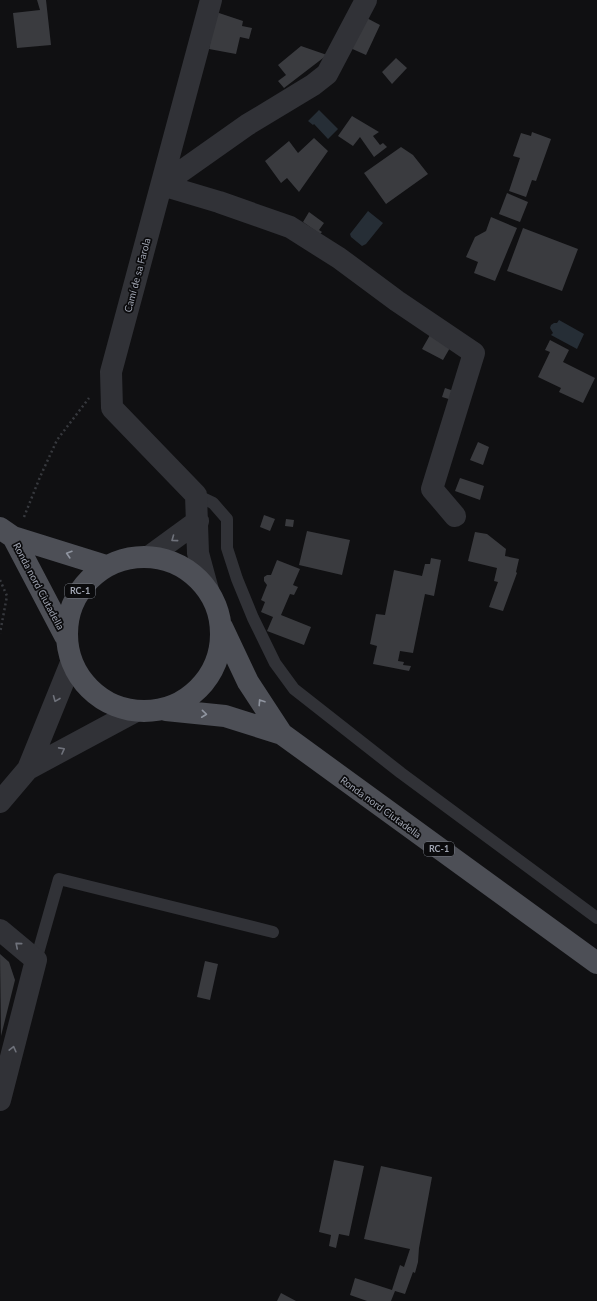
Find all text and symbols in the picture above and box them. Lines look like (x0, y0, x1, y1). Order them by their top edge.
street label: Camí de sa Farola (121, 236, 153, 313)
one-way arrow (171, 534, 178, 541)
street label: Ronda nord Ciutadella (11, 540, 67, 632)
one-way arrow (66, 550, 73, 559)
road number: RC-1 (65, 584, 95, 598)
one-way arrow (53, 695, 61, 703)
one-way arrow (259, 699, 266, 706)
one-way arrow (201, 709, 207, 718)
one-way arrow (58, 748, 65, 755)
street label: Ronda nord Ciutadella (338, 774, 424, 840)
road number: RC-1 (424, 842, 454, 856)
one-way arrow (15, 942, 22, 949)
one-way arrow (8, 1046, 17, 1053)

